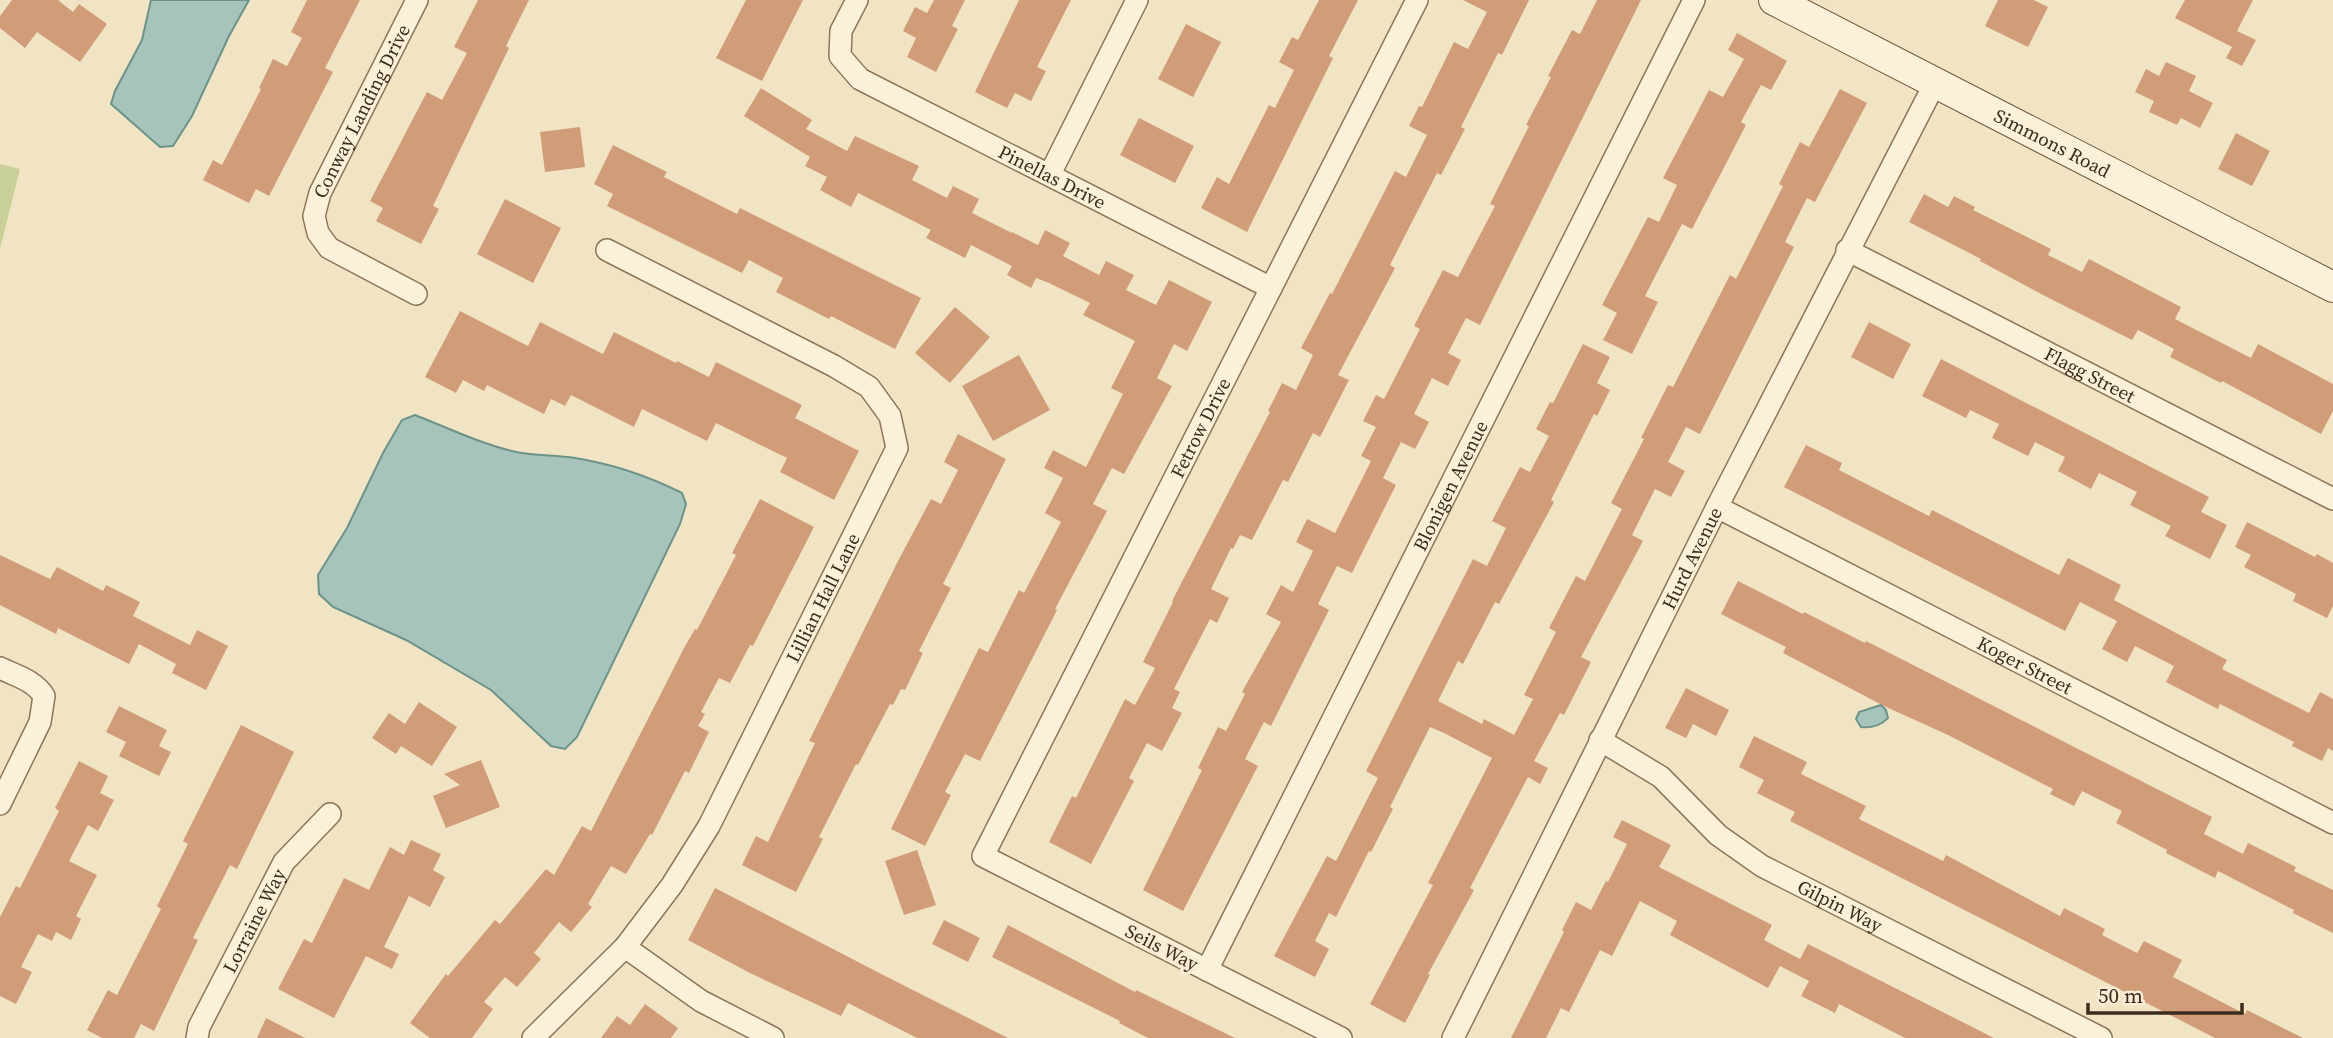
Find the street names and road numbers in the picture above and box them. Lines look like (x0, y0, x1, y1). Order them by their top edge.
street label: Conway Landing Drive (307, 19, 416, 203)
street label: Simmons Road (1990, 102, 2115, 184)
street label: Pinellas Drive (994, 139, 1110, 215)
street label: Flagg Street (2040, 340, 2141, 409)
street label: Fetrow Drive (1164, 373, 1237, 482)
street label: Blonigen Avenue (1407, 416, 1494, 555)
street label: Hurd Avenue (1655, 502, 1728, 614)
street label: Lillian Hall Lane (779, 528, 866, 667)
street label: Koger Street (1973, 630, 2078, 701)
street label: Lorraine Way (216, 864, 292, 977)
street label: Gilpin Way (1793, 873, 1887, 938)
street label: Seils Way (1121, 917, 1203, 977)

